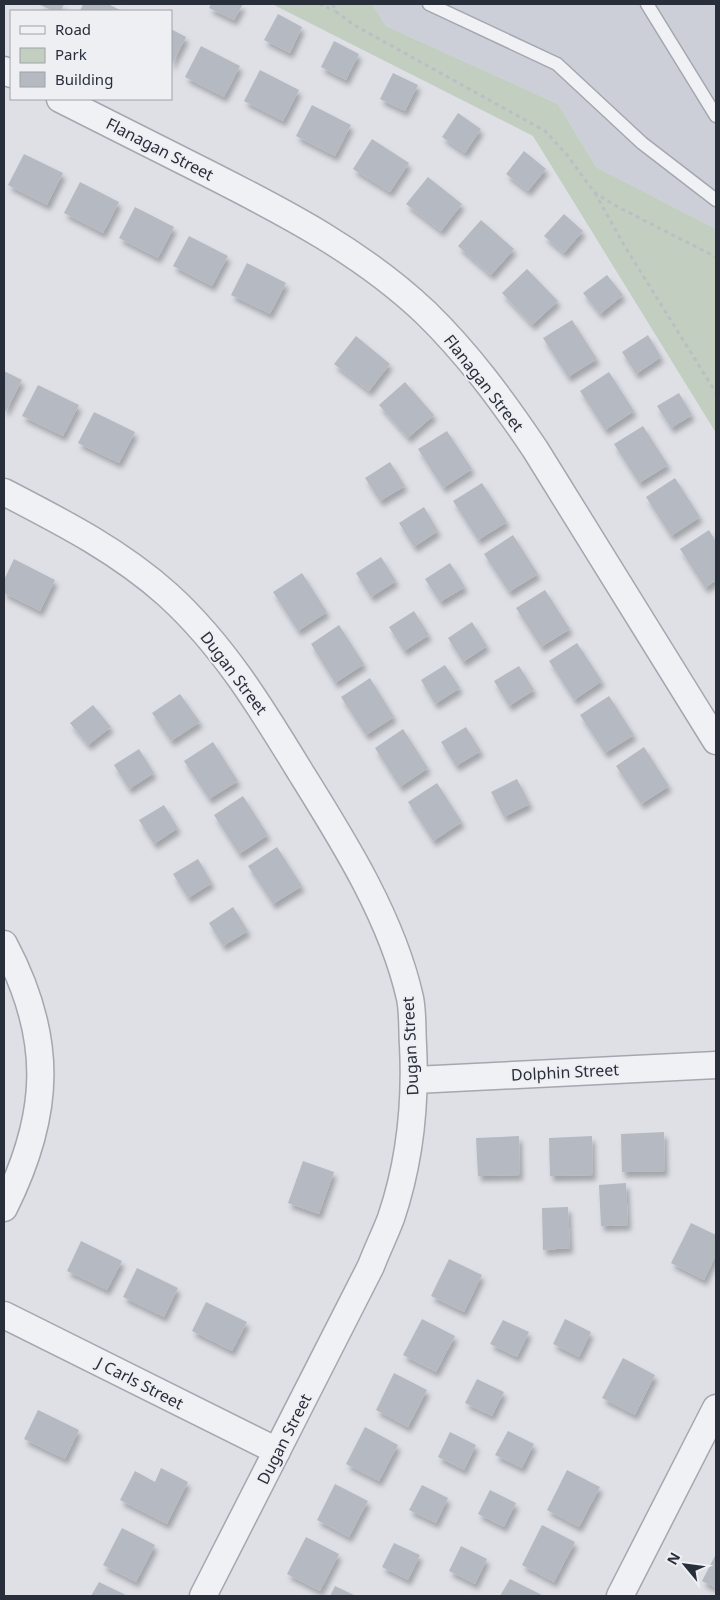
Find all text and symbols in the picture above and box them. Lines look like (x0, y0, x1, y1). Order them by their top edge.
legend (10, 10, 172, 100)
text: Road (55, 19, 91, 39)
text: Park (55, 44, 87, 64)
text: Building (55, 69, 113, 89)
street label: Flanagan Street (103, 112, 218, 186)
street label: Flanagan Street (439, 330, 529, 436)
street label: Dugan Street (195, 627, 273, 719)
street label: Dugan Street (396, 996, 424, 1096)
street label: Dolphin Street (510, 1058, 620, 1086)
street label: J Carls Street (91, 1351, 187, 1414)
street label: Dugan Street (252, 1390, 316, 1488)
north arrow (660, 1540, 710, 1590)
text: N (662, 1549, 684, 1568)

